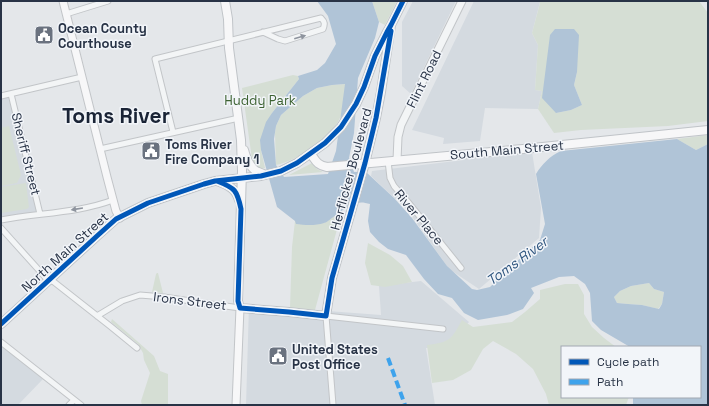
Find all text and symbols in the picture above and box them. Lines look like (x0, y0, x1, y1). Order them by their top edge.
place label: Ocean County Courthouse (58, 20, 147, 52)
public building icon: Ocean County Courthouse (33, 24, 55, 46)
one-way arrow (294, 33, 306, 39)
street label: Flint Road (403, 47, 445, 111)
park label: Huddy Park (224, 92, 296, 109)
district label: Toms River (62, 102, 170, 129)
street label: Herflicker Boulevard (327, 106, 375, 232)
street label: Sheriff Street (8, 111, 44, 197)
place label: Toms River Fire Company 1 (165, 136, 260, 168)
street label: South Main Street (449, 137, 565, 163)
public building icon: Toms River Fire Company 1 (140, 140, 162, 162)
street label: River Place (391, 186, 447, 248)
one-way arrow (71, 206, 83, 212)
street label: North Main Street (18, 208, 112, 296)
water label: Toms River (483, 232, 553, 289)
street label: Irons Street (152, 288, 228, 314)
place label: United States Post Office (292, 341, 378, 373)
public building icon: United States Post Office (267, 345, 289, 367)
legend (561, 346, 701, 398)
text: Cycle path (597, 354, 659, 370)
text: Path (597, 374, 623, 390)

